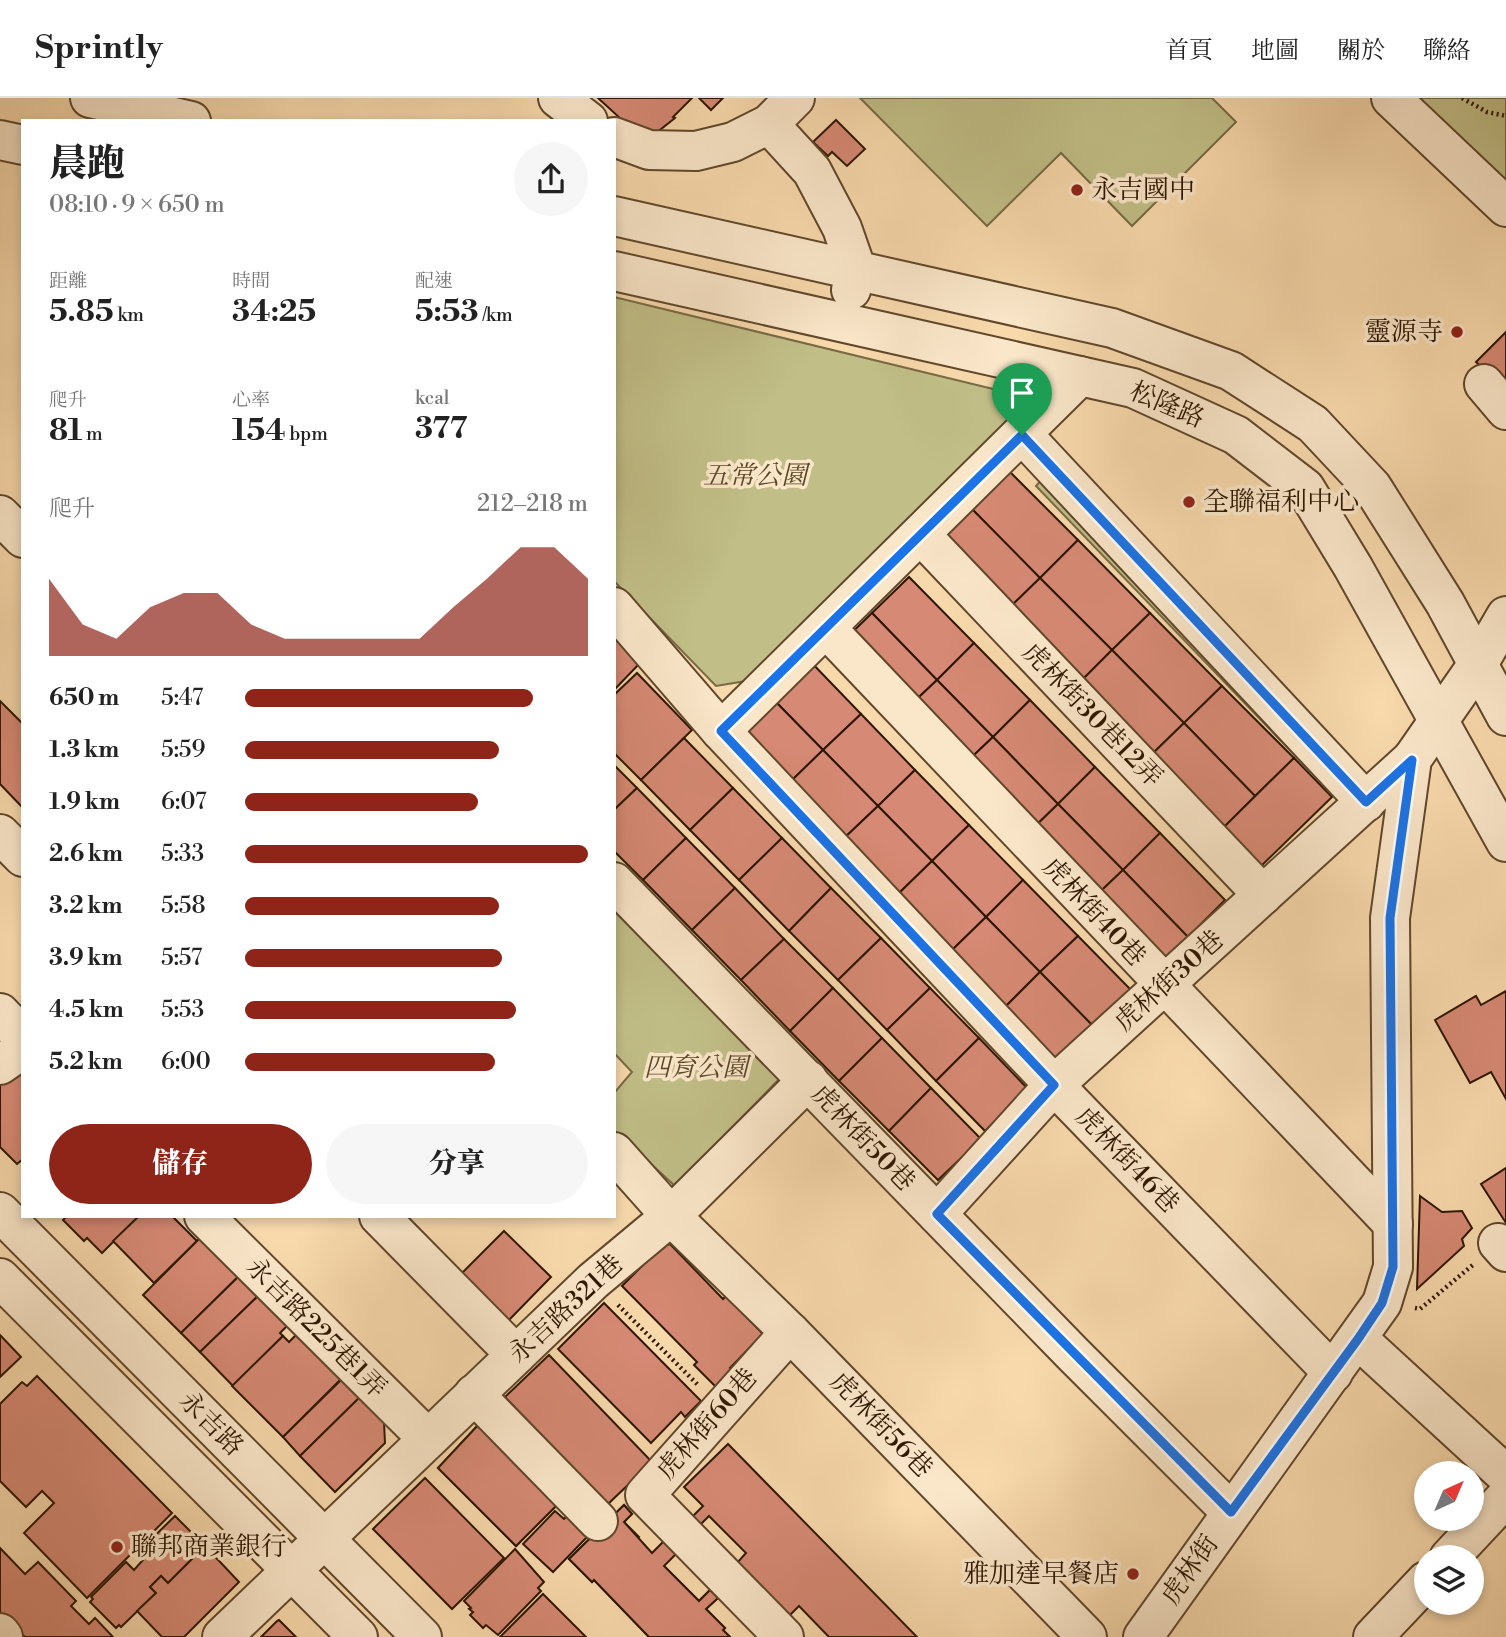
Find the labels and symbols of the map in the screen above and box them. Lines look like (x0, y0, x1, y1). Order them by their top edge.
place label: 永吉國中 (1091, 174, 1195, 206)
marker: 永吉國中 (1069, 182, 1085, 198)
place label: 靈源寺 (1365, 316, 1443, 348)
marker: 靈源寺 (1449, 324, 1465, 340)
pin (992, 363, 1052, 435)
street label: 松隆路 (1125, 375, 1209, 435)
park label: 五常公園 (703, 460, 811, 492)
place label: 全聯福利中心 (1203, 486, 1359, 518)
marker: 全聯福利中心 (1181, 494, 1197, 510)
street label: 虎林街30巷12弄 (1015, 636, 1169, 794)
street label: 虎林街40巷 (1036, 851, 1152, 973)
street label: 虎林街30巷 (1108, 924, 1230, 1038)
park label: 四育公園 (644, 1052, 752, 1084)
street label: 虎林街50巷 (804, 1078, 922, 1198)
street label: 虎林街46巷 (1069, 1100, 1185, 1220)
street label: 永吉路321巷 (502, 1248, 630, 1370)
street label: 永吉路225巷1弄 (239, 1251, 393, 1405)
street label: 虎林街60巷 (650, 1362, 764, 1486)
street label: 虎林街56巷 (823, 1366, 939, 1484)
street label: 永吉路 (172, 1385, 250, 1463)
north arrow (1414, 1461, 1484, 1531)
street label: 虎林街 (1155, 1529, 1225, 1611)
place label: 聯邦商業銀行 (131, 1531, 287, 1563)
marker: 聯邦商業銀行 (109, 1539, 125, 1555)
place label: 雅加達早餐店 (963, 1558, 1119, 1590)
marker: 雅加達早餐店 (1125, 1566, 1141, 1582)

